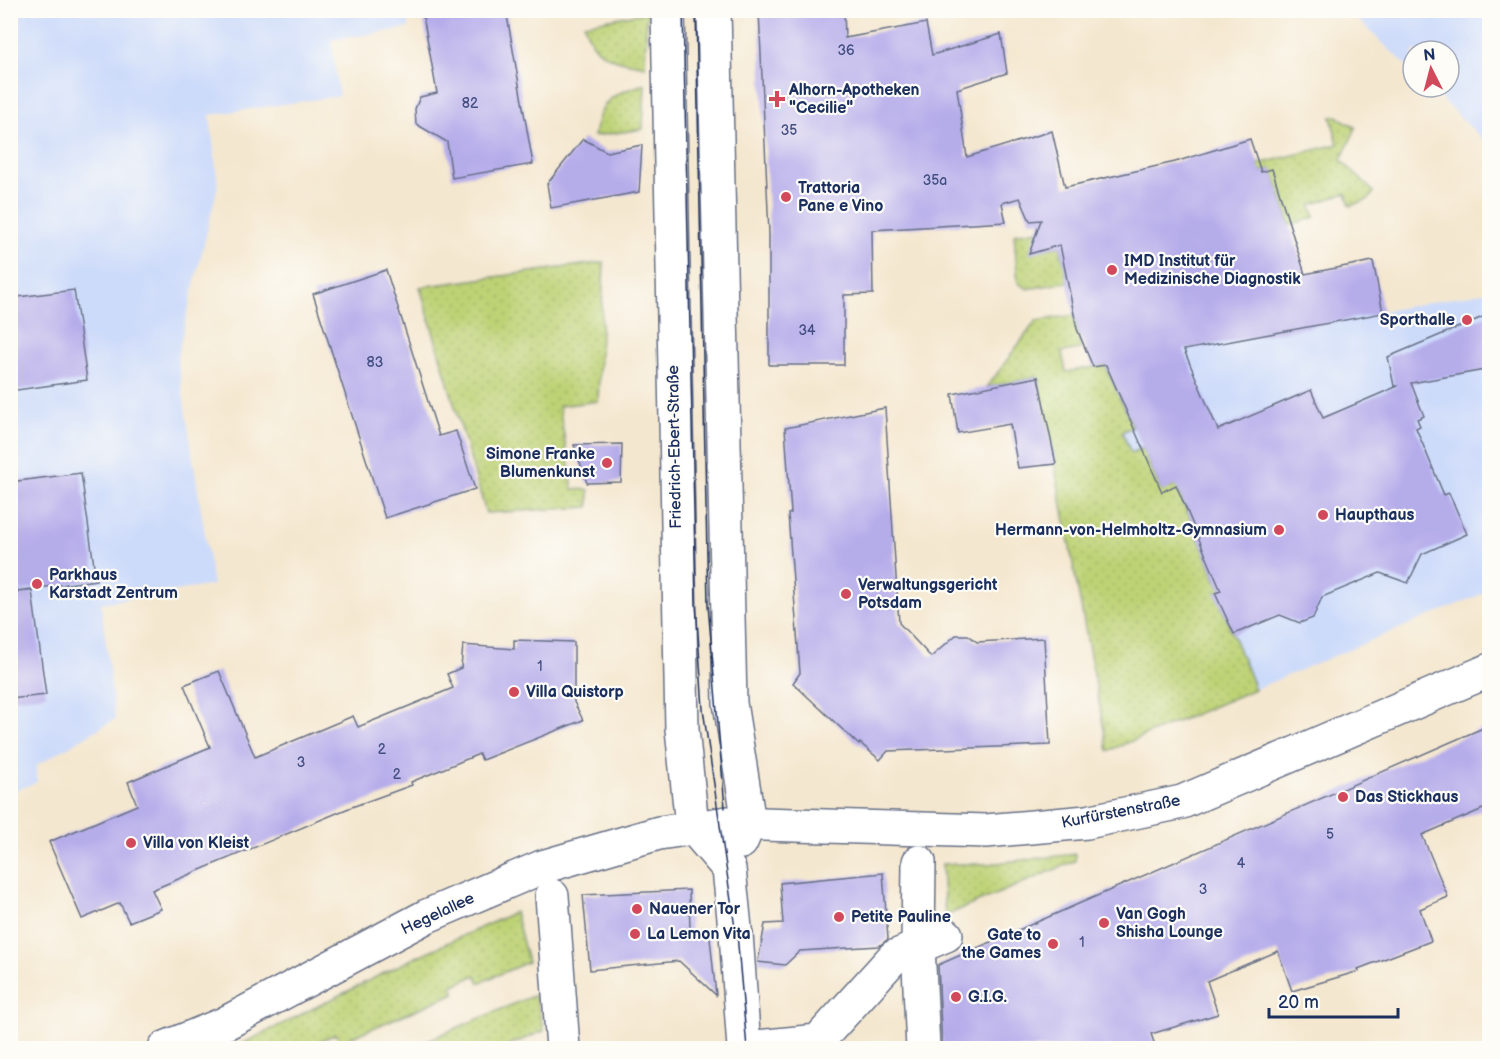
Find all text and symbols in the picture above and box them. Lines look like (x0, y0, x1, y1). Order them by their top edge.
north arrow (1401, 39, 1461, 99)
house number: 36 (837, 42, 855, 59)
text: N (1423, 45, 1437, 66)
place label: Alhorn-Apotheken "Cecilie" (788, 81, 920, 118)
marker: Alhorn-Apotheken "Cecilie" (770, 92, 784, 106)
house number: 82 (462, 95, 479, 112)
house number: 35 (781, 122, 797, 139)
house number: 35a (923, 172, 947, 189)
place label: Trattoria Pane e Vino (798, 179, 883, 216)
marker: Trattoria Pane e Vino (779, 190, 793, 204)
place label: IMD Institut für Medizinische Diagnostik (1124, 252, 1301, 289)
marker: IMD Institut für Medizinische Diagnostik (1105, 263, 1119, 277)
place label: Sporthalle (1380, 311, 1455, 330)
marker: Sporthalle (1460, 313, 1474, 327)
house number: 34 (798, 322, 816, 339)
house number: 83 (367, 354, 383, 371)
street label: Friedrich-Ebert-Straße (664, 364, 686, 529)
place label: Simone Franke Blumenkunst (486, 445, 596, 482)
marker: Simone Franke Blumenkunst (600, 456, 614, 470)
place label: Haupthaus (1335, 506, 1414, 525)
marker: Haupthaus (1316, 508, 1330, 522)
place label: Hermann-von-Helmholtz-Gymnasium (995, 521, 1267, 540)
marker: Hermann-von-Helmholtz-Gymnasium (1272, 523, 1286, 537)
place label: Parkhaus Karstadt Zentrum (49, 566, 178, 603)
place label: Verwaltungsgericht Potsdam (858, 576, 998, 613)
marker: Parkhaus Karstadt Zentrum (30, 577, 44, 591)
marker: Verwaltungsgericht Potsdam (839, 587, 853, 601)
house number: 1 (537, 658, 543, 675)
place label: Villa Quistorp (526, 683, 624, 702)
marker: Villa Quistorp (507, 685, 521, 699)
house number: 2 (378, 741, 387, 758)
house number: 3 (297, 754, 305, 771)
house number: 2 (393, 766, 402, 783)
place label: Das Stickhaus (1355, 788, 1459, 807)
marker: Das Stickhaus (1336, 790, 1350, 804)
street label: Kurfürstenstraße (1060, 791, 1183, 833)
house number: 5 (1326, 826, 1334, 843)
place label: Villa von Kleist (143, 834, 250, 853)
marker: Villa von Kleist (124, 836, 138, 850)
house number: 4 (1237, 855, 1246, 872)
house number: 3 (1199, 881, 1207, 898)
street label: Hegelallee (398, 889, 478, 939)
place label: Nauener Tor (649, 900, 741, 919)
marker: Nauener Tor (630, 902, 644, 916)
place label: Van Gogh Shisha Lounge (1116, 905, 1223, 942)
place label: Petite Pauline (851, 908, 951, 927)
marker: Petite Pauline (832, 910, 846, 924)
marker: Van Gogh Shisha Lounge (1097, 916, 1111, 930)
place label: La Lemon Vita (647, 925, 751, 944)
place label: Gate to the Games (961, 926, 1041, 963)
marker: La Lemon Vita (628, 927, 642, 941)
house number: 1 (1079, 934, 1085, 951)
marker: Gate to the Games (1046, 937, 1060, 951)
scale bar (1269, 981, 1398, 1019)
place label: G.I.G. (968, 988, 1007, 1007)
marker: G.I.G. (949, 990, 963, 1004)
text: 20 m (1278, 992, 1319, 1013)

